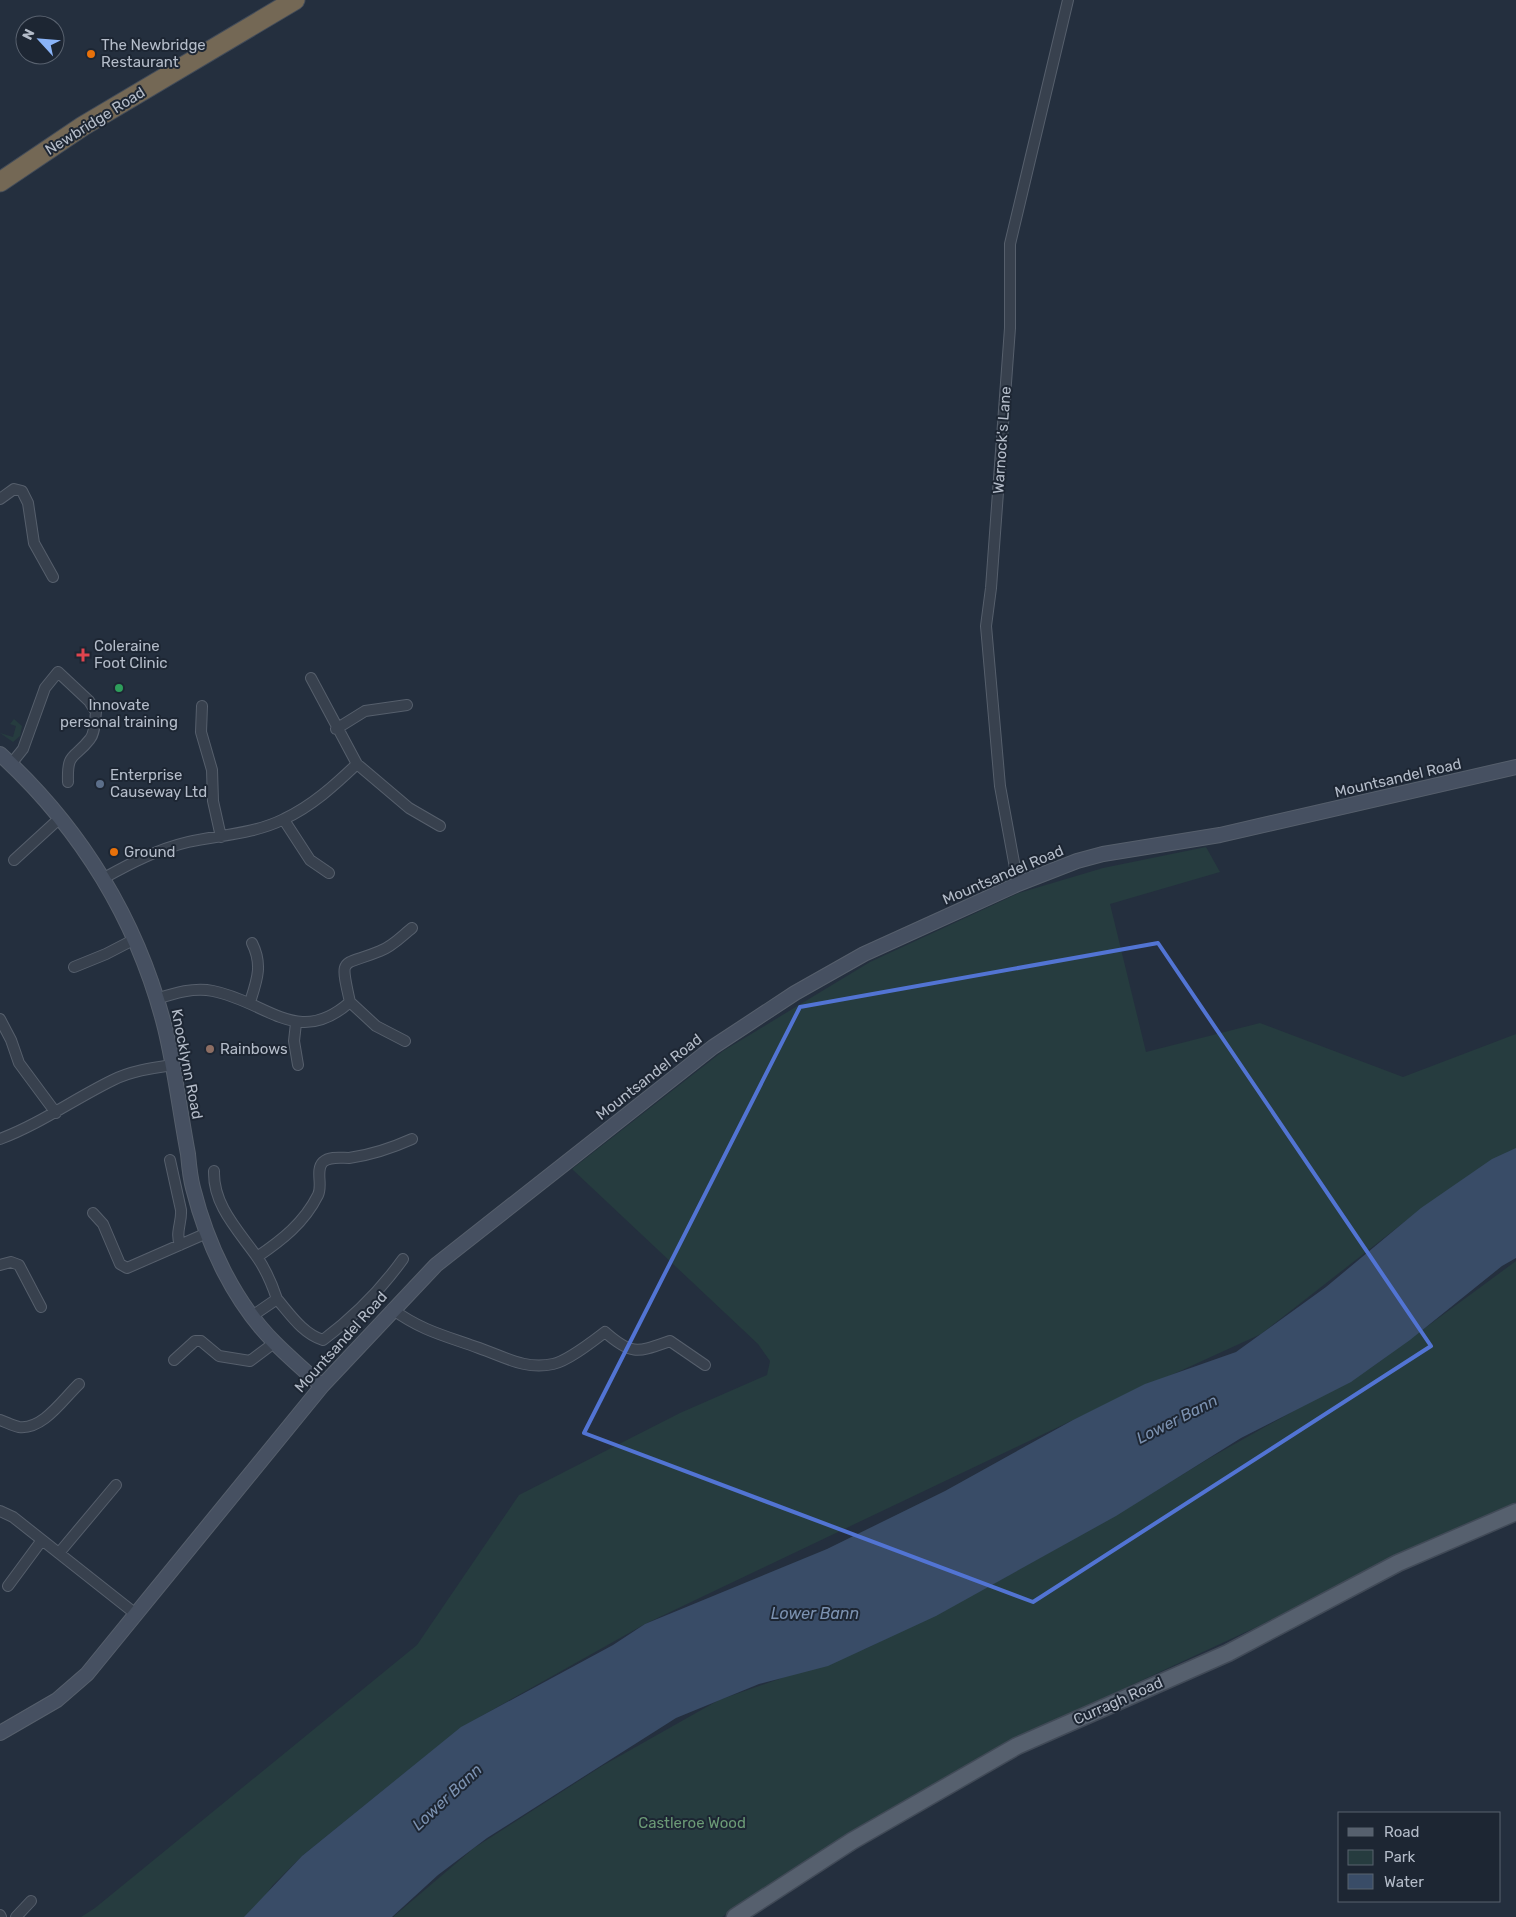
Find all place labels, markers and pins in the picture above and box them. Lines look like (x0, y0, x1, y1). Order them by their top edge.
place label: The Newbridge Restaurant (101, 36, 206, 71)
marker: The Newbridge Restaurant (85, 48, 97, 60)
place label: Coleraine Foot Clinic (94, 637, 168, 672)
marker: Coleraine Foot Clinic (76, 648, 90, 662)
marker: Innovate personal training (113, 682, 125, 694)
place label: Innovate personal training (60, 696, 178, 731)
place label: Enterprise Causeway Ltd (110, 766, 207, 801)
marker: Enterprise Causeway Ltd (94, 778, 106, 790)
place label: Ground (124, 843, 175, 861)
marker: Ground (108, 846, 120, 858)
place label: Rainbows (220, 1040, 288, 1058)
marker: Rainbows (204, 1043, 216, 1055)

